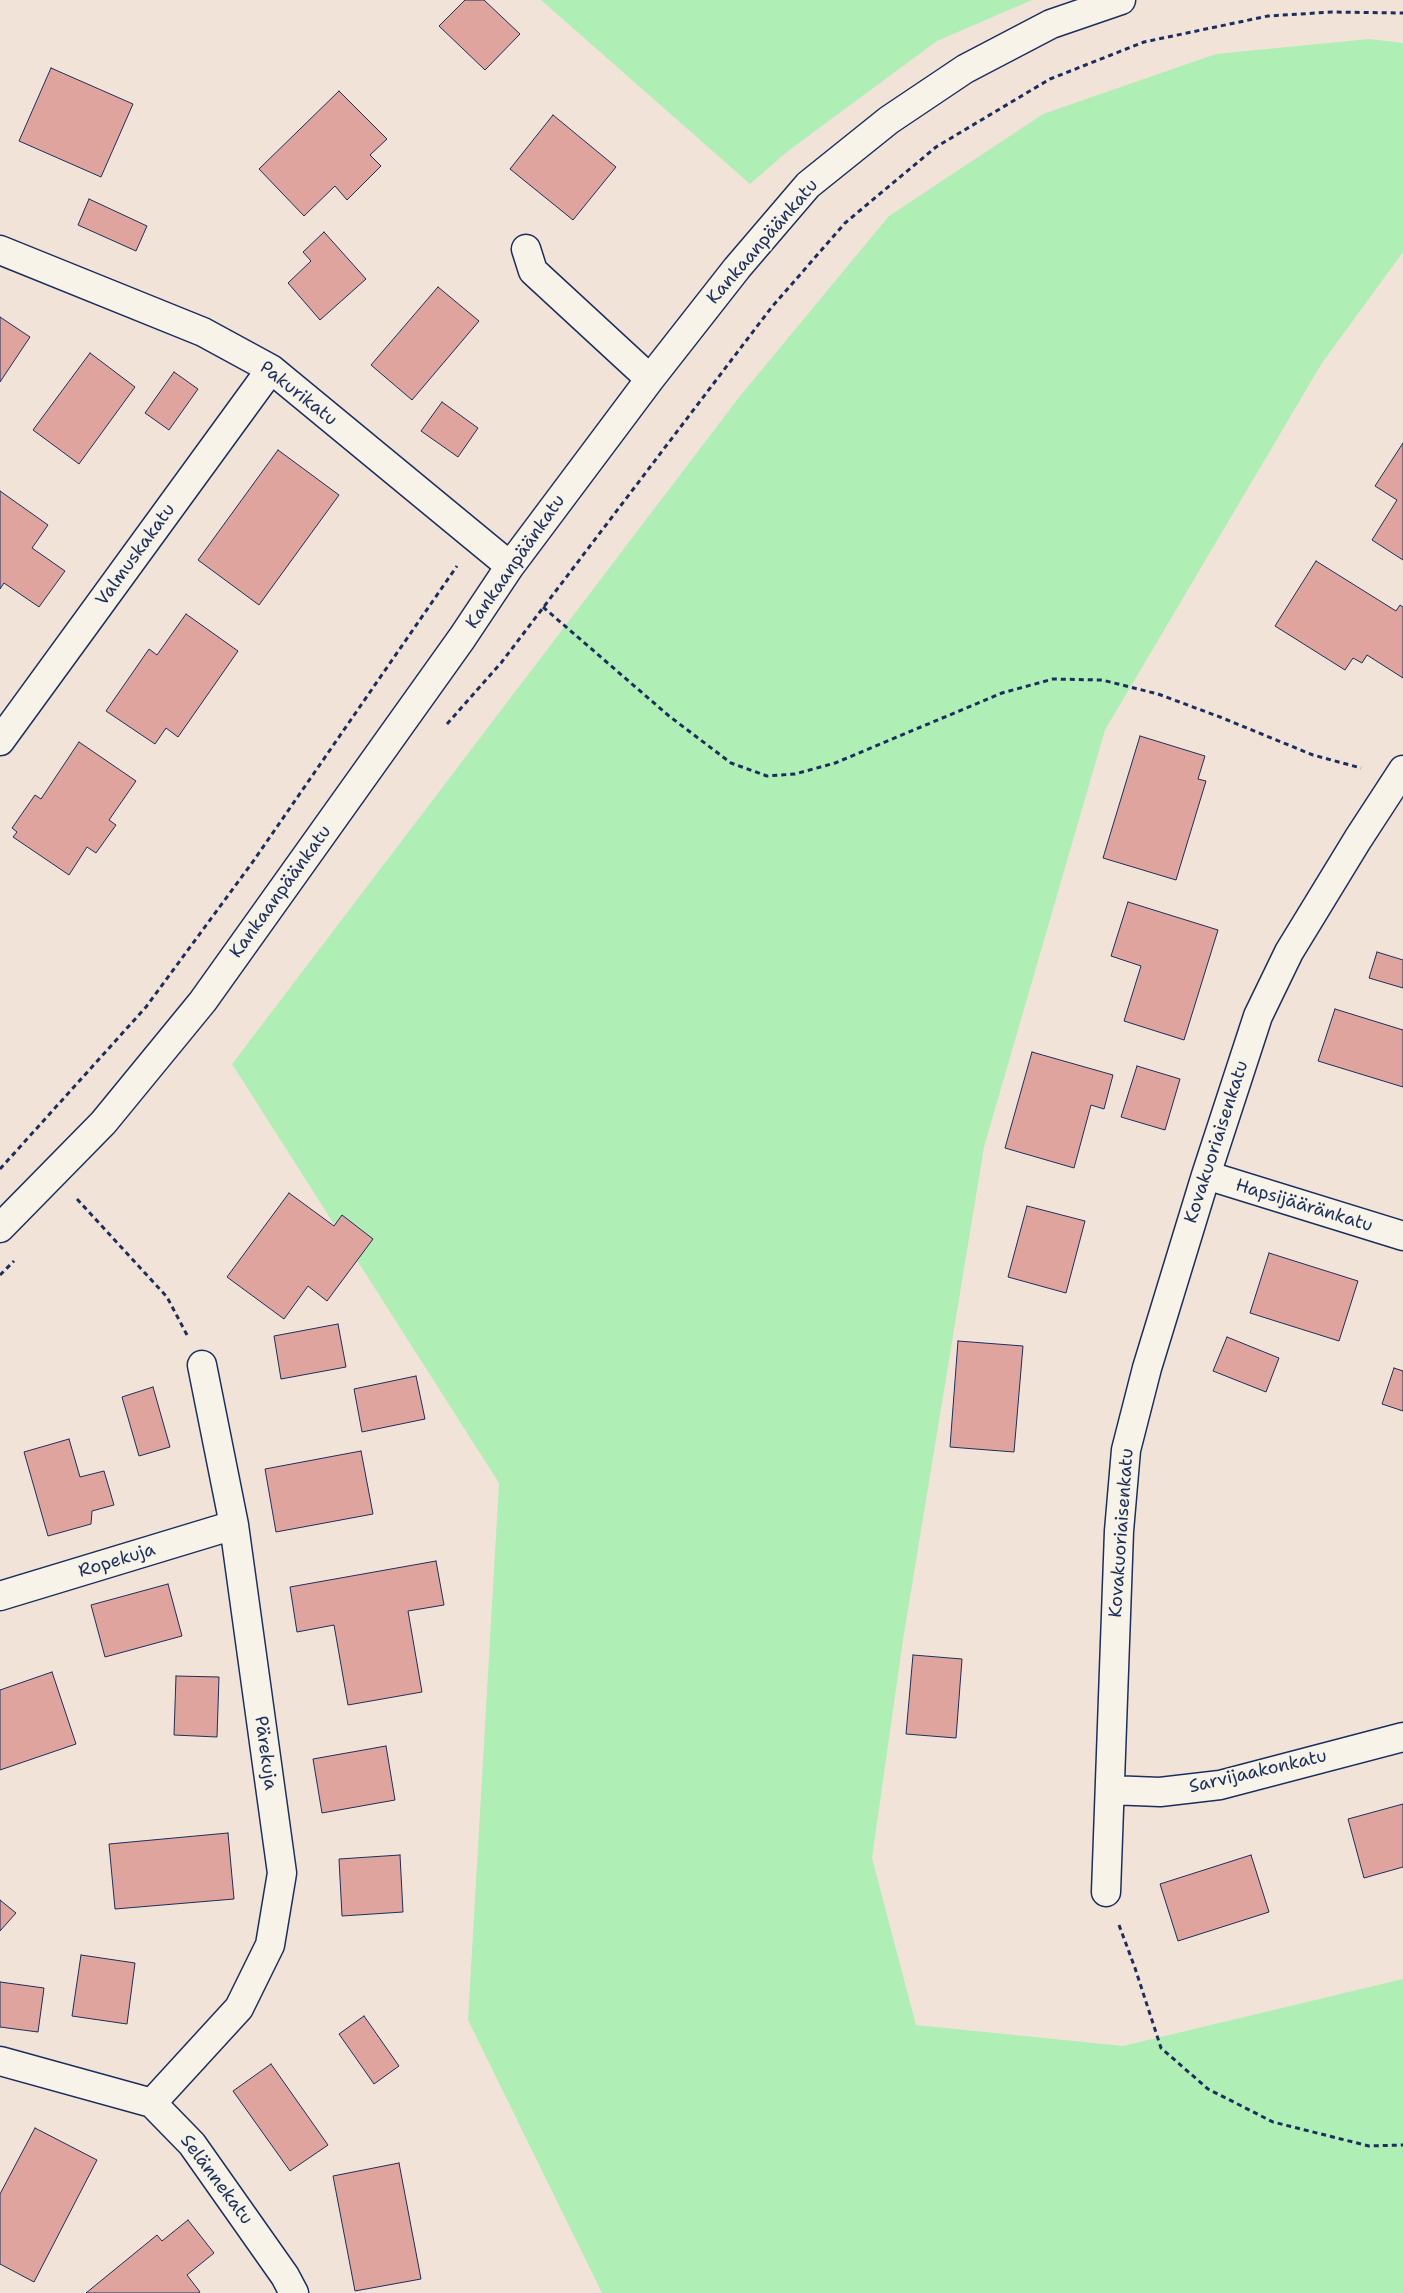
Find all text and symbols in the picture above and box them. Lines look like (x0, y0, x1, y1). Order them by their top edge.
street label: Kankaanpäänkatu (703, 175, 823, 309)
street label: Pakurikatu (255, 357, 341, 431)
street label: Kankaanpäänkatu (462, 491, 570, 633)
street label: Valmuskakatu (92, 500, 180, 610)
street label: Kankaanpäänkatu (226, 822, 336, 962)
street label: Kovakuoriaisenkatu (1181, 1058, 1253, 1226)
street label: Hapsijääränkatu (1233, 1175, 1375, 1237)
street label: Kovakuoriaisenkatu (1105, 1448, 1139, 1618)
street label: Ropekuja (76, 1539, 158, 1583)
street label: Pärekuja (249, 1715, 281, 1791)
street label: Sarvijaakonkatu (1187, 1746, 1329, 1798)
street label: Selännekatu (175, 2131, 257, 2229)

